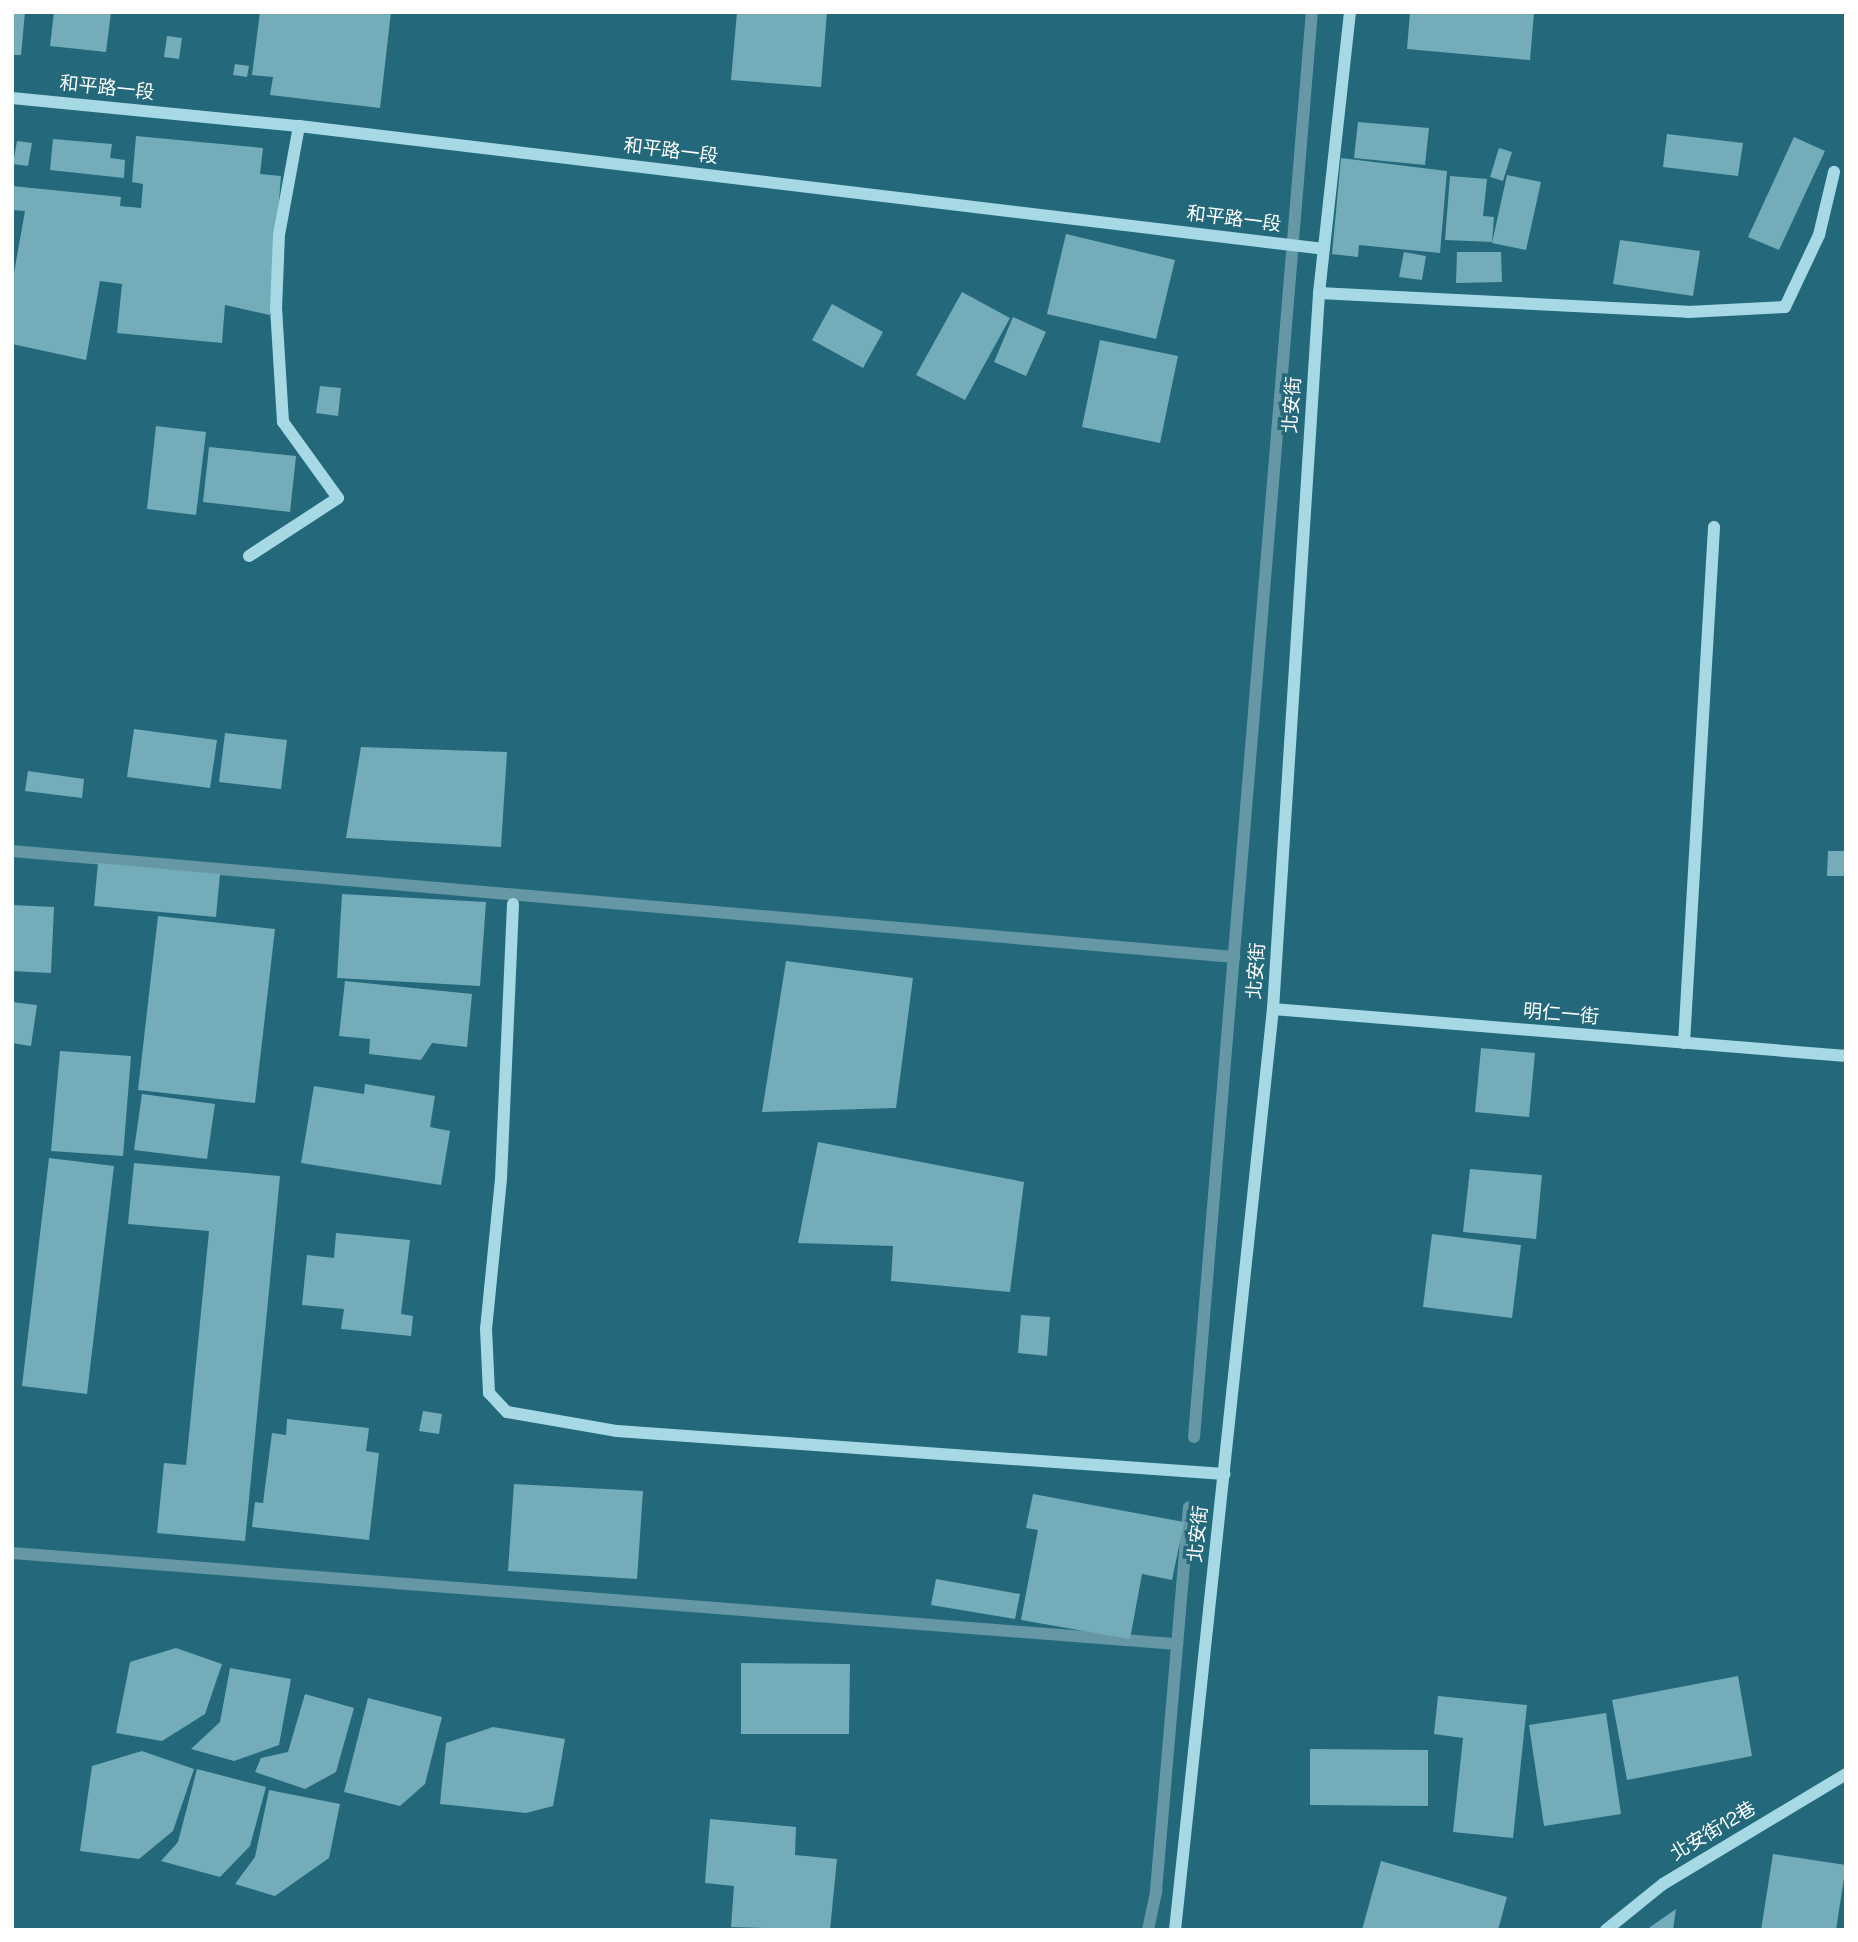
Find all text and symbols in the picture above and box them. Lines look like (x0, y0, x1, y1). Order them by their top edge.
street label: 和平路一段 (59, 72, 155, 104)
street label: 和平路一段 (622, 134, 720, 168)
street label: 和平路一段 (1185, 202, 1283, 236)
street label: 北安街 (1279, 376, 1305, 434)
street label: 北安街 (1243, 942, 1269, 1000)
street label: 明仁一街 (1522, 999, 1600, 1029)
street label: 北安街 (1184, 1504, 1212, 1564)
street label: 北安街12巷 (1666, 1797, 1760, 1865)

